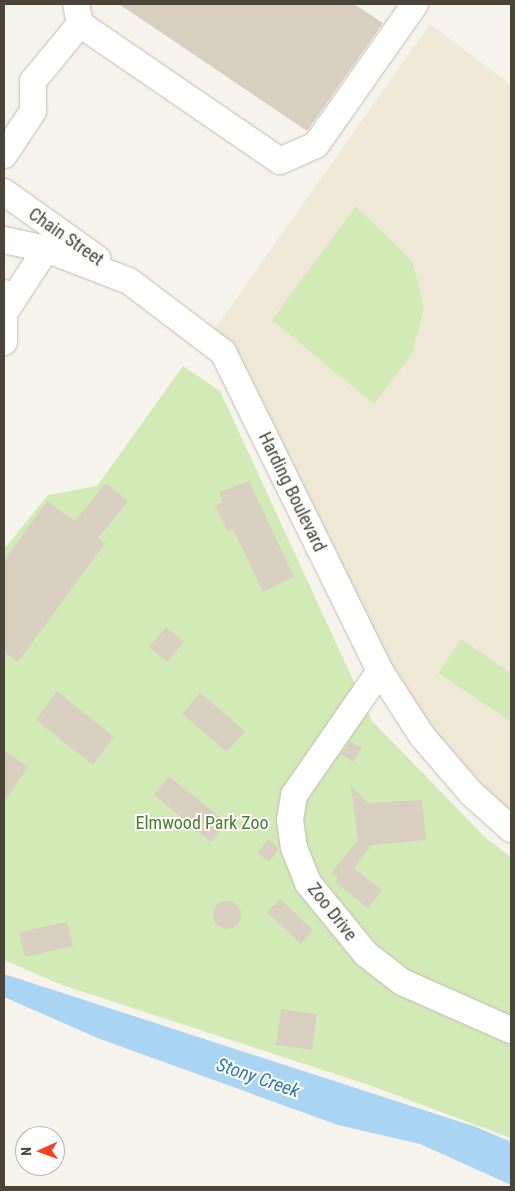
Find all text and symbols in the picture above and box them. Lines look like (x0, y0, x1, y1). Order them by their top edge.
street label: Chain Street (24, 203, 108, 271)
street label: Harding Boulevard (254, 429, 330, 555)
park label: Elmwood Park Zoo (136, 812, 268, 834)
street label: Zoo Drive (303, 879, 361, 945)
water label: Stony Creek (213, 1053, 303, 1103)
north arrow (15, 1126, 65, 1176)
text: N (18, 1147, 34, 1156)

